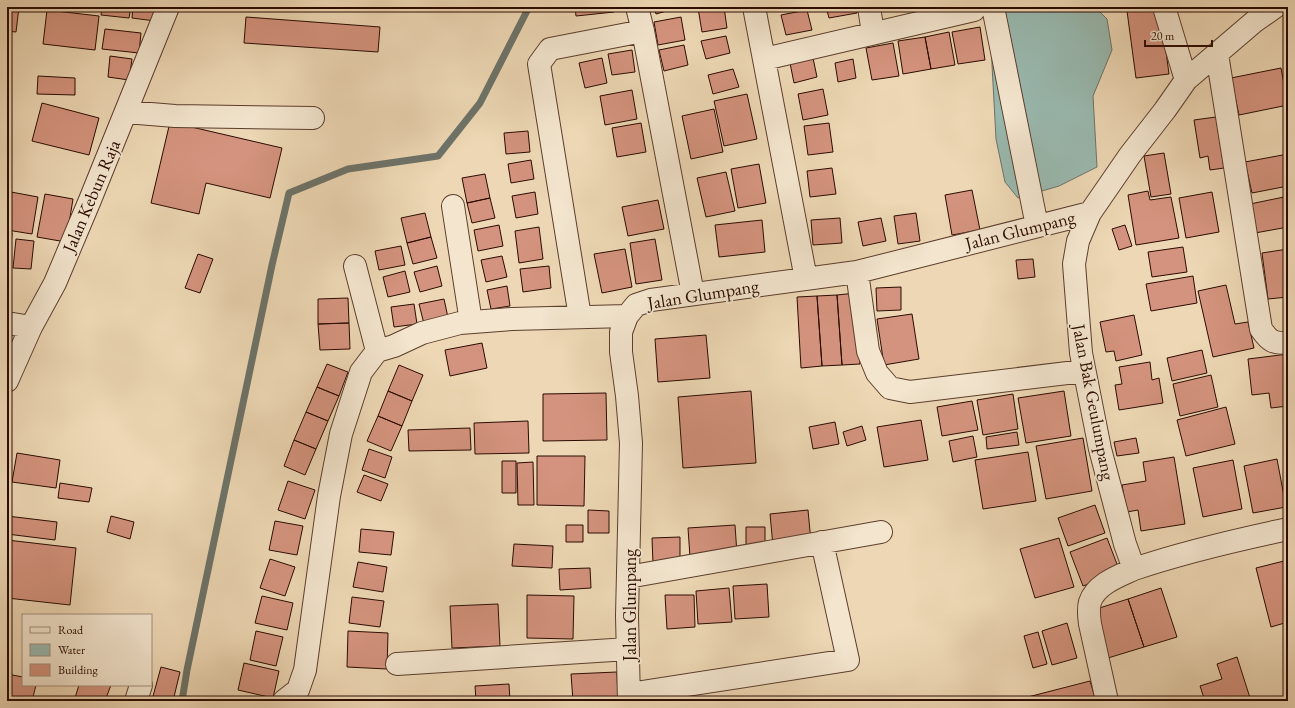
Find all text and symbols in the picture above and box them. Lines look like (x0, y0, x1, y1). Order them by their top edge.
scale bar (1145, 22, 1212, 48)
text: 20 m (1151, 28, 1175, 44)
street label: Jalan Kebun Raja (56, 135, 125, 258)
street label: Jalan Glumpang (961, 205, 1077, 255)
street label: Jalan Glumpang (644, 274, 760, 314)
street label: Jalan Bak Geulumpang (1067, 320, 1120, 482)
street label: Jalan Glumpang (618, 549, 641, 663)
legend (22, 614, 152, 686)
text: Road (58, 622, 84, 638)
text: Water (58, 642, 85, 658)
text: Building (58, 662, 99, 678)

